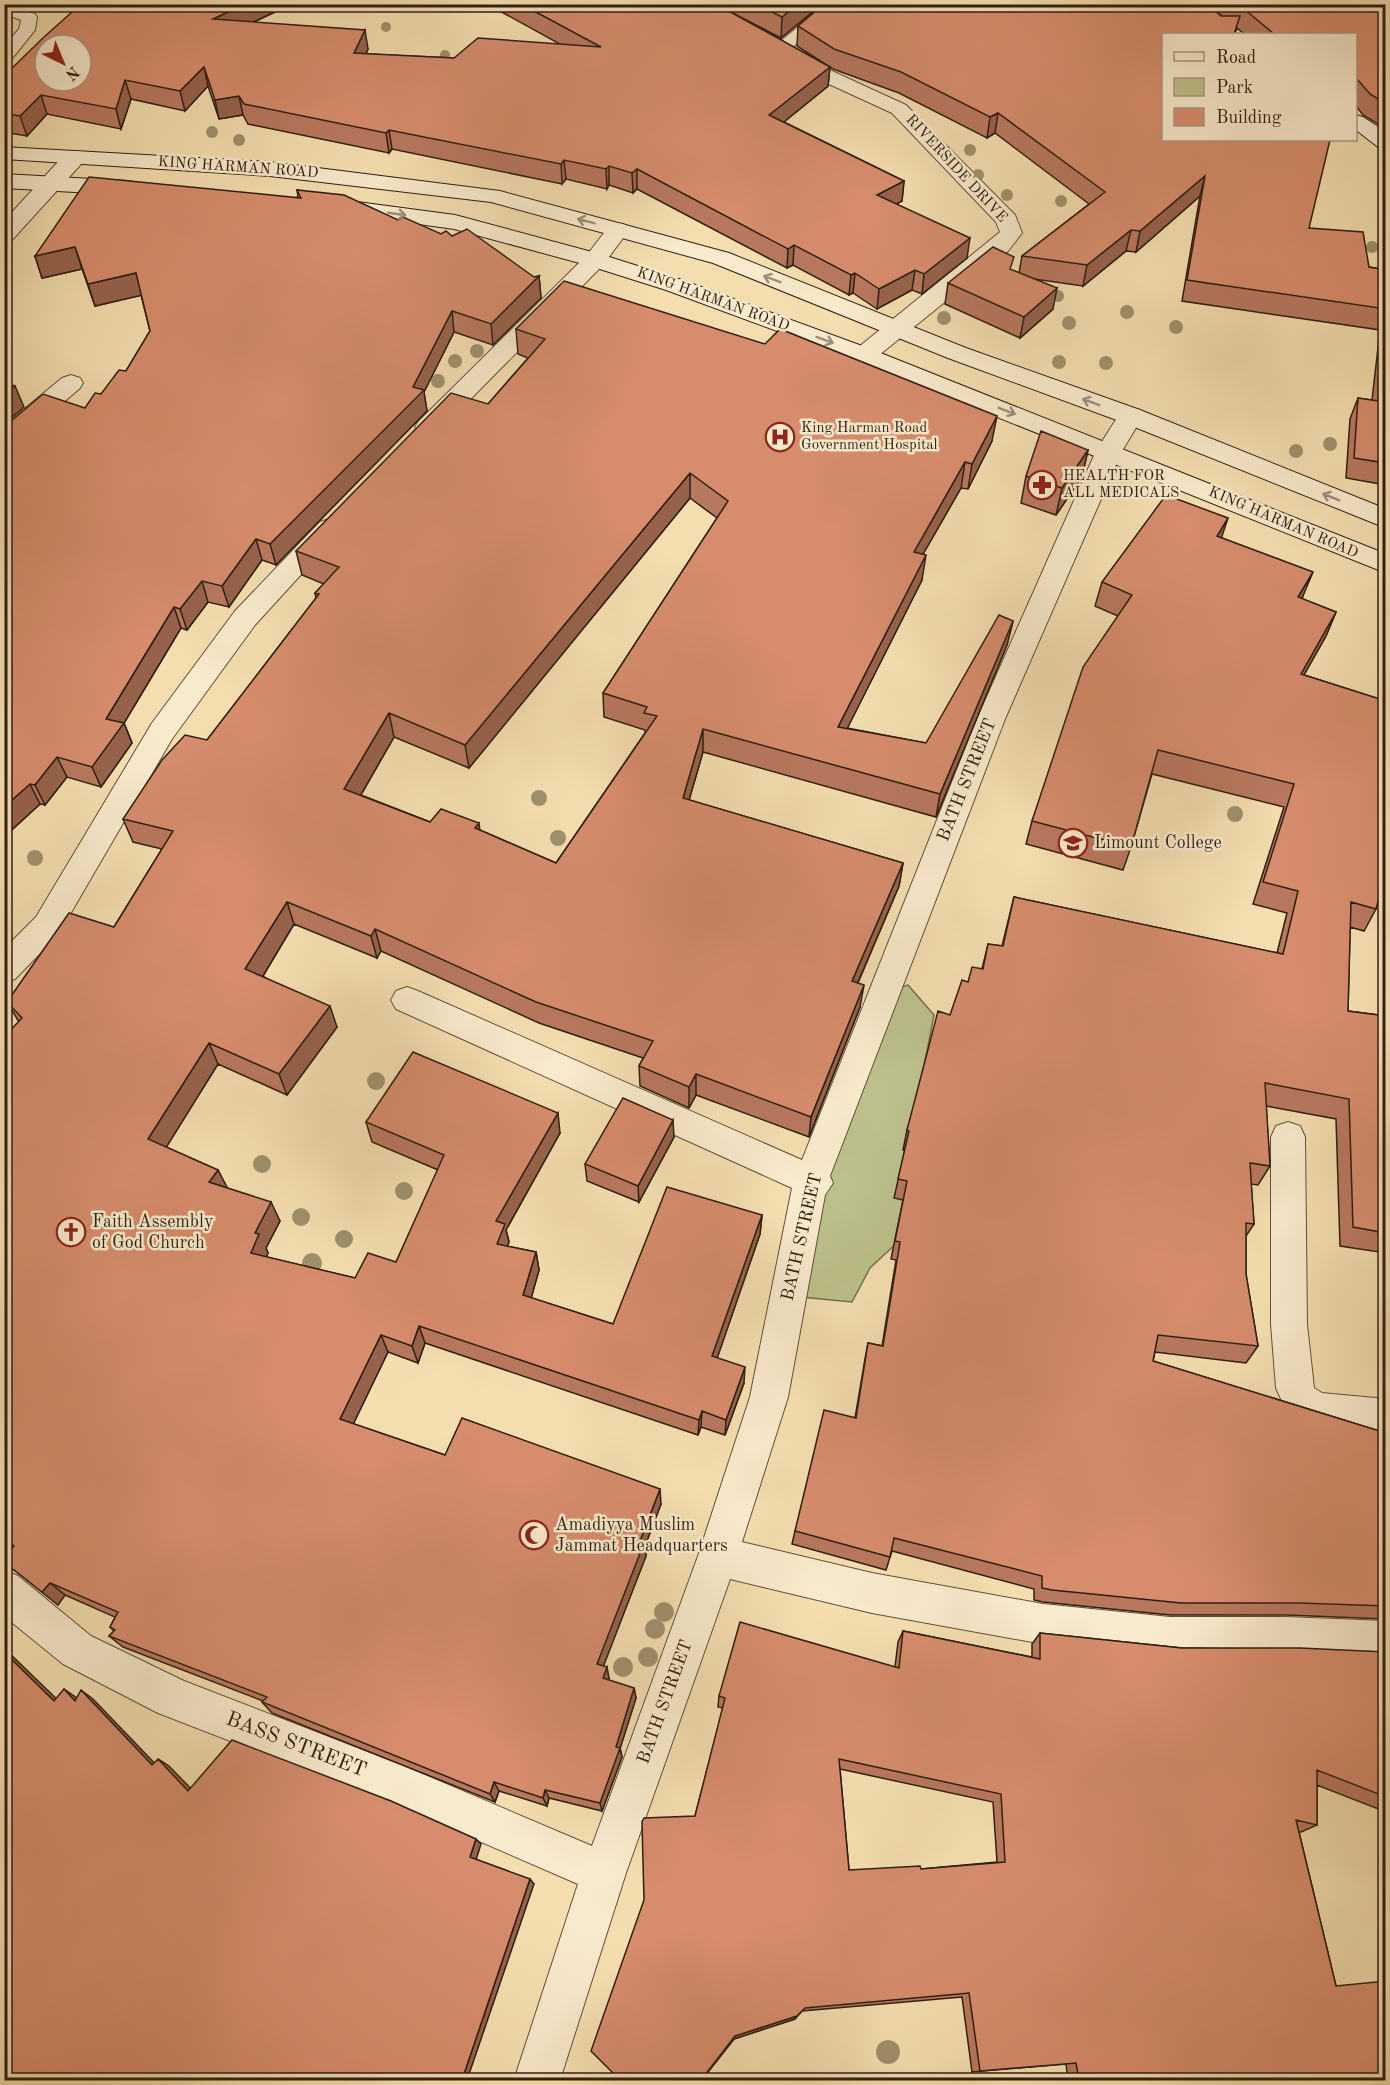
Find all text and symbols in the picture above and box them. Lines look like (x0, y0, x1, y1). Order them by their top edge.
north arrow (33, 33, 93, 93)
legend (1162, 33, 1357, 141)
text: Road (1216, 49, 1256, 67)
text: N (61, 62, 82, 83)
text: Park (1216, 79, 1253, 97)
text: Building (1216, 109, 1282, 127)
street label: RIVERSIDE DRIVE (902, 112, 1010, 226)
street label: KING HARMAN ROAD (157, 155, 319, 181)
one-way arrow (387, 209, 407, 220)
one-way arrow (577, 215, 596, 227)
street label: KING HARMAN ROAD (635, 265, 791, 335)
one-way arrow (764, 273, 782, 284)
one-way arrow (815, 336, 834, 347)
one-way arrow (1082, 396, 1101, 407)
one-way arrow (997, 406, 1016, 417)
hospital icon: King Harman Road Government Hospital (764, 421, 796, 453)
place label: King Harman Road Government Hospital (801, 421, 938, 453)
pharmacy icon: HEALTH FOR ALL MEDICALS (1026, 469, 1058, 501)
place label: HEALTH FOR ALL MEDICALS (1063, 469, 1179, 501)
street label: KING HARMAN ROAD (1206, 485, 1360, 561)
one-way arrow (1322, 491, 1341, 502)
street label: BATH STREET (934, 716, 1000, 844)
school or university icon: Limount College (1057, 827, 1089, 859)
place label: Limount College (1094, 834, 1222, 852)
street label: BATH STREET (779, 1171, 825, 1303)
place label: Faith Assembly of God Church (92, 1213, 214, 1252)
church icon: Faith Assembly of God Church (55, 1216, 87, 1248)
place label: Amadiyya Muslim Jammat Headquarters (555, 1516, 728, 1555)
mosque icon: Amadiyya Muslim Jammat Headquarters (518, 1519, 550, 1551)
street label: BATH STREET (634, 1638, 696, 1766)
street label: BASS STREET (223, 1709, 369, 1781)

